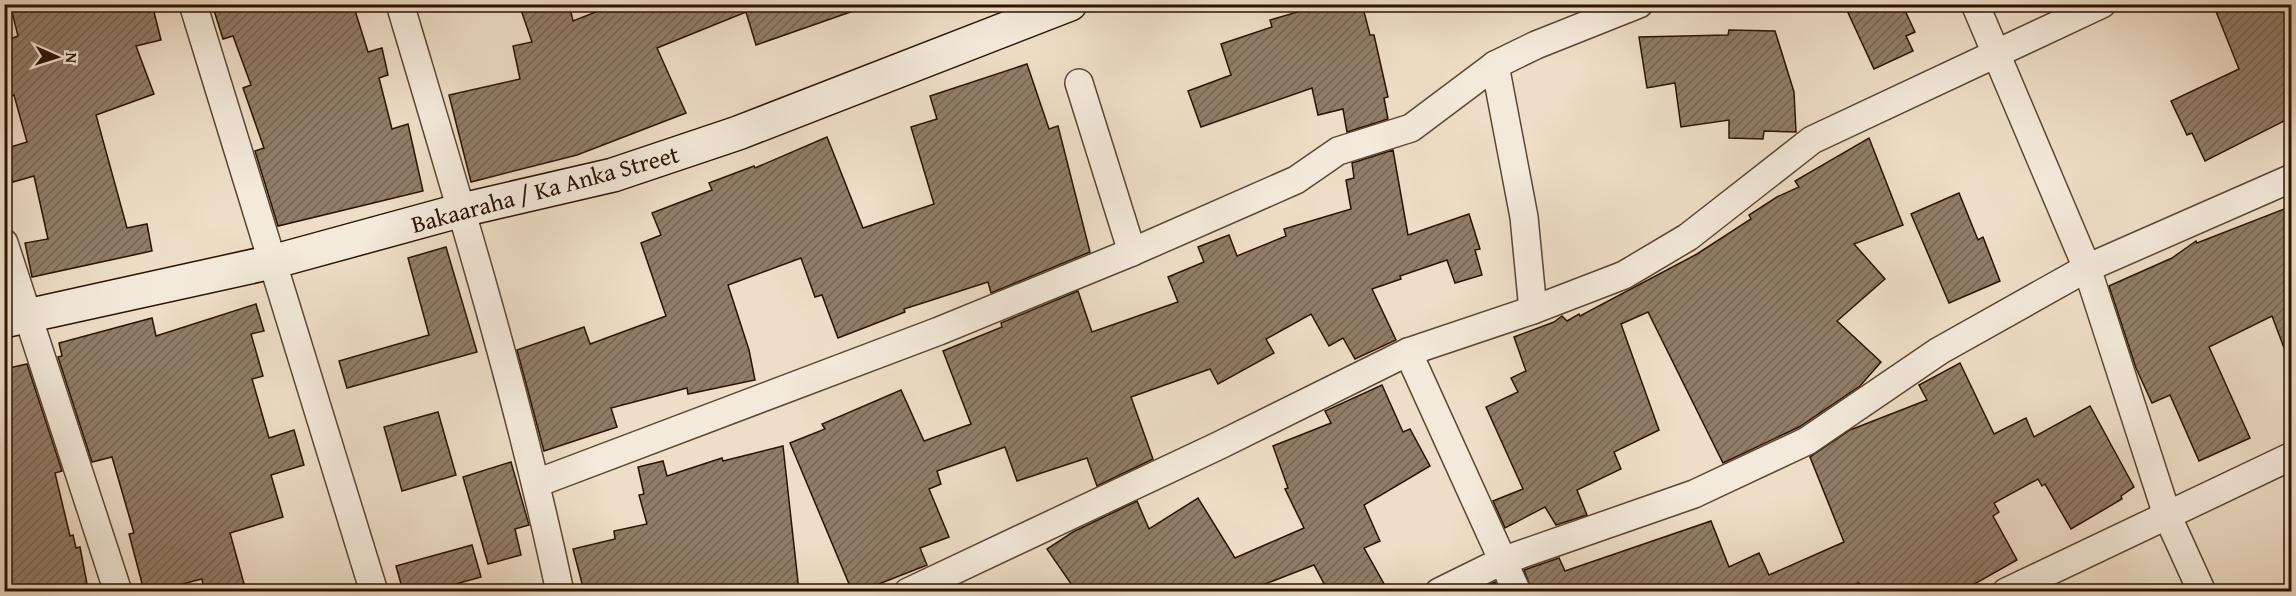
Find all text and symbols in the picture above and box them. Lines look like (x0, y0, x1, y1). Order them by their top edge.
north arrow (27, 27, 87, 87)
text: N (60, 52, 84, 64)
street label: Bakaaraha / Ka Anka Street (407, 136, 683, 242)

